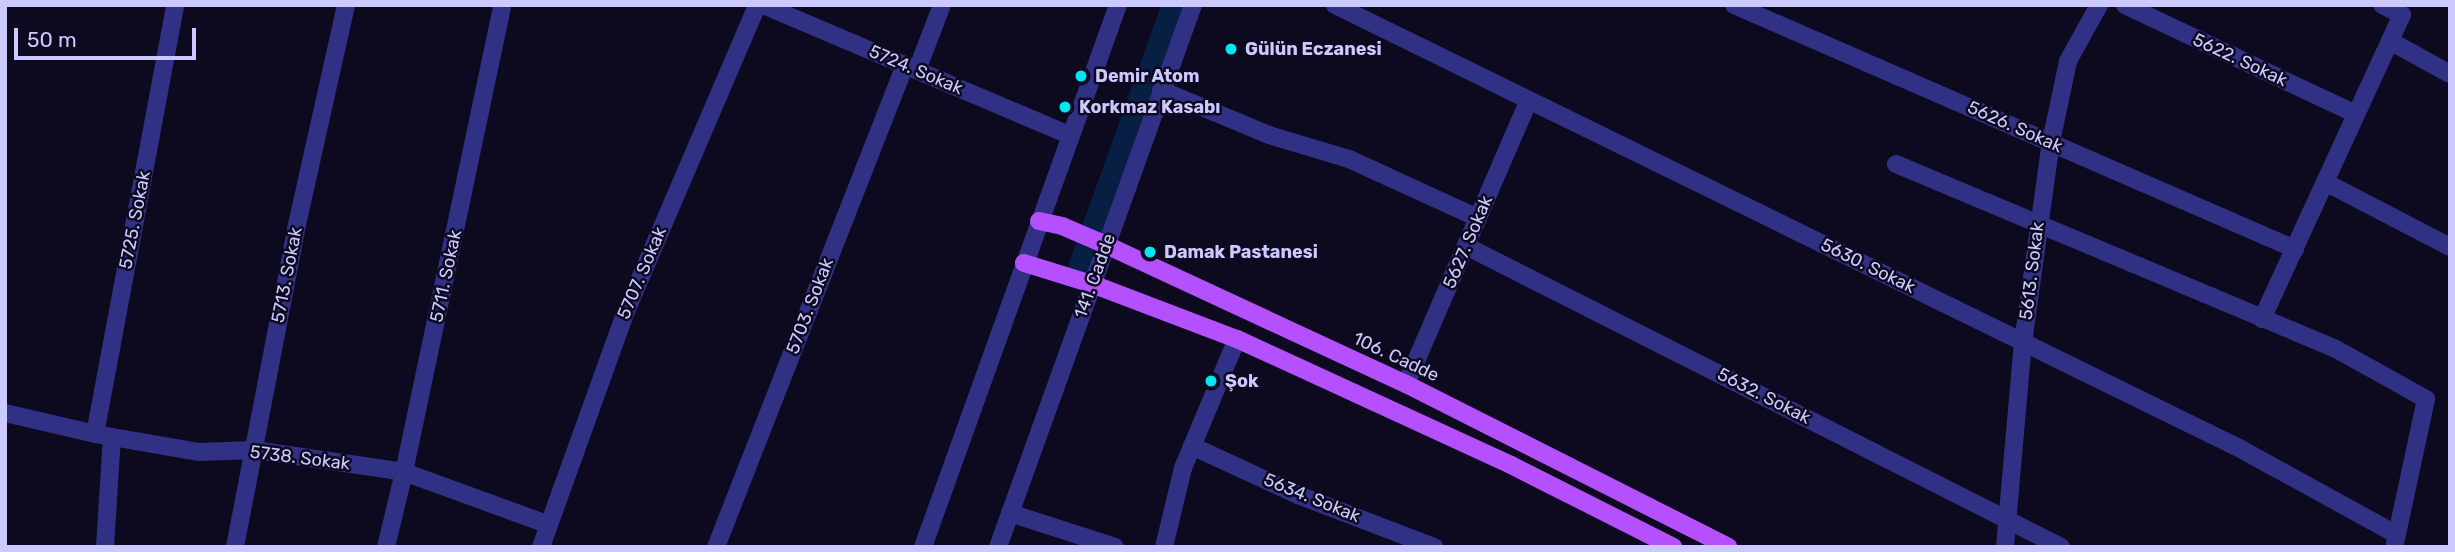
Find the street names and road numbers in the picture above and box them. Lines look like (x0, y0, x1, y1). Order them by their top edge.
street label: 5622. Sokak (2189, 29, 2291, 91)
street label: 5724. Sokak (866, 41, 966, 99)
street label: 5626. Sokak (1964, 96, 2066, 158)
street label: 5725. Sokak (115, 169, 155, 271)
street label: 5627. Sokak (1439, 192, 1497, 292)
street label: 5613. Sokak (2015, 221, 2049, 321)
street label: 5707. Sokak (613, 224, 671, 322)
street label: 5713. Sokak (267, 225, 307, 325)
street label: 5711. Sokak (426, 228, 466, 324)
street label: 141. Cadde (1070, 231, 1120, 321)
street label: 5630. Sokak (1817, 234, 1919, 298)
street label: 5703. Sokak (782, 255, 838, 357)
street label: 106. Cadde (1350, 328, 1442, 386)
street label: 5632. Sokak (1714, 363, 1814, 429)
street label: 5738. Sokak (249, 441, 351, 475)
street label: 5634. Sokak (1261, 469, 1363, 527)

